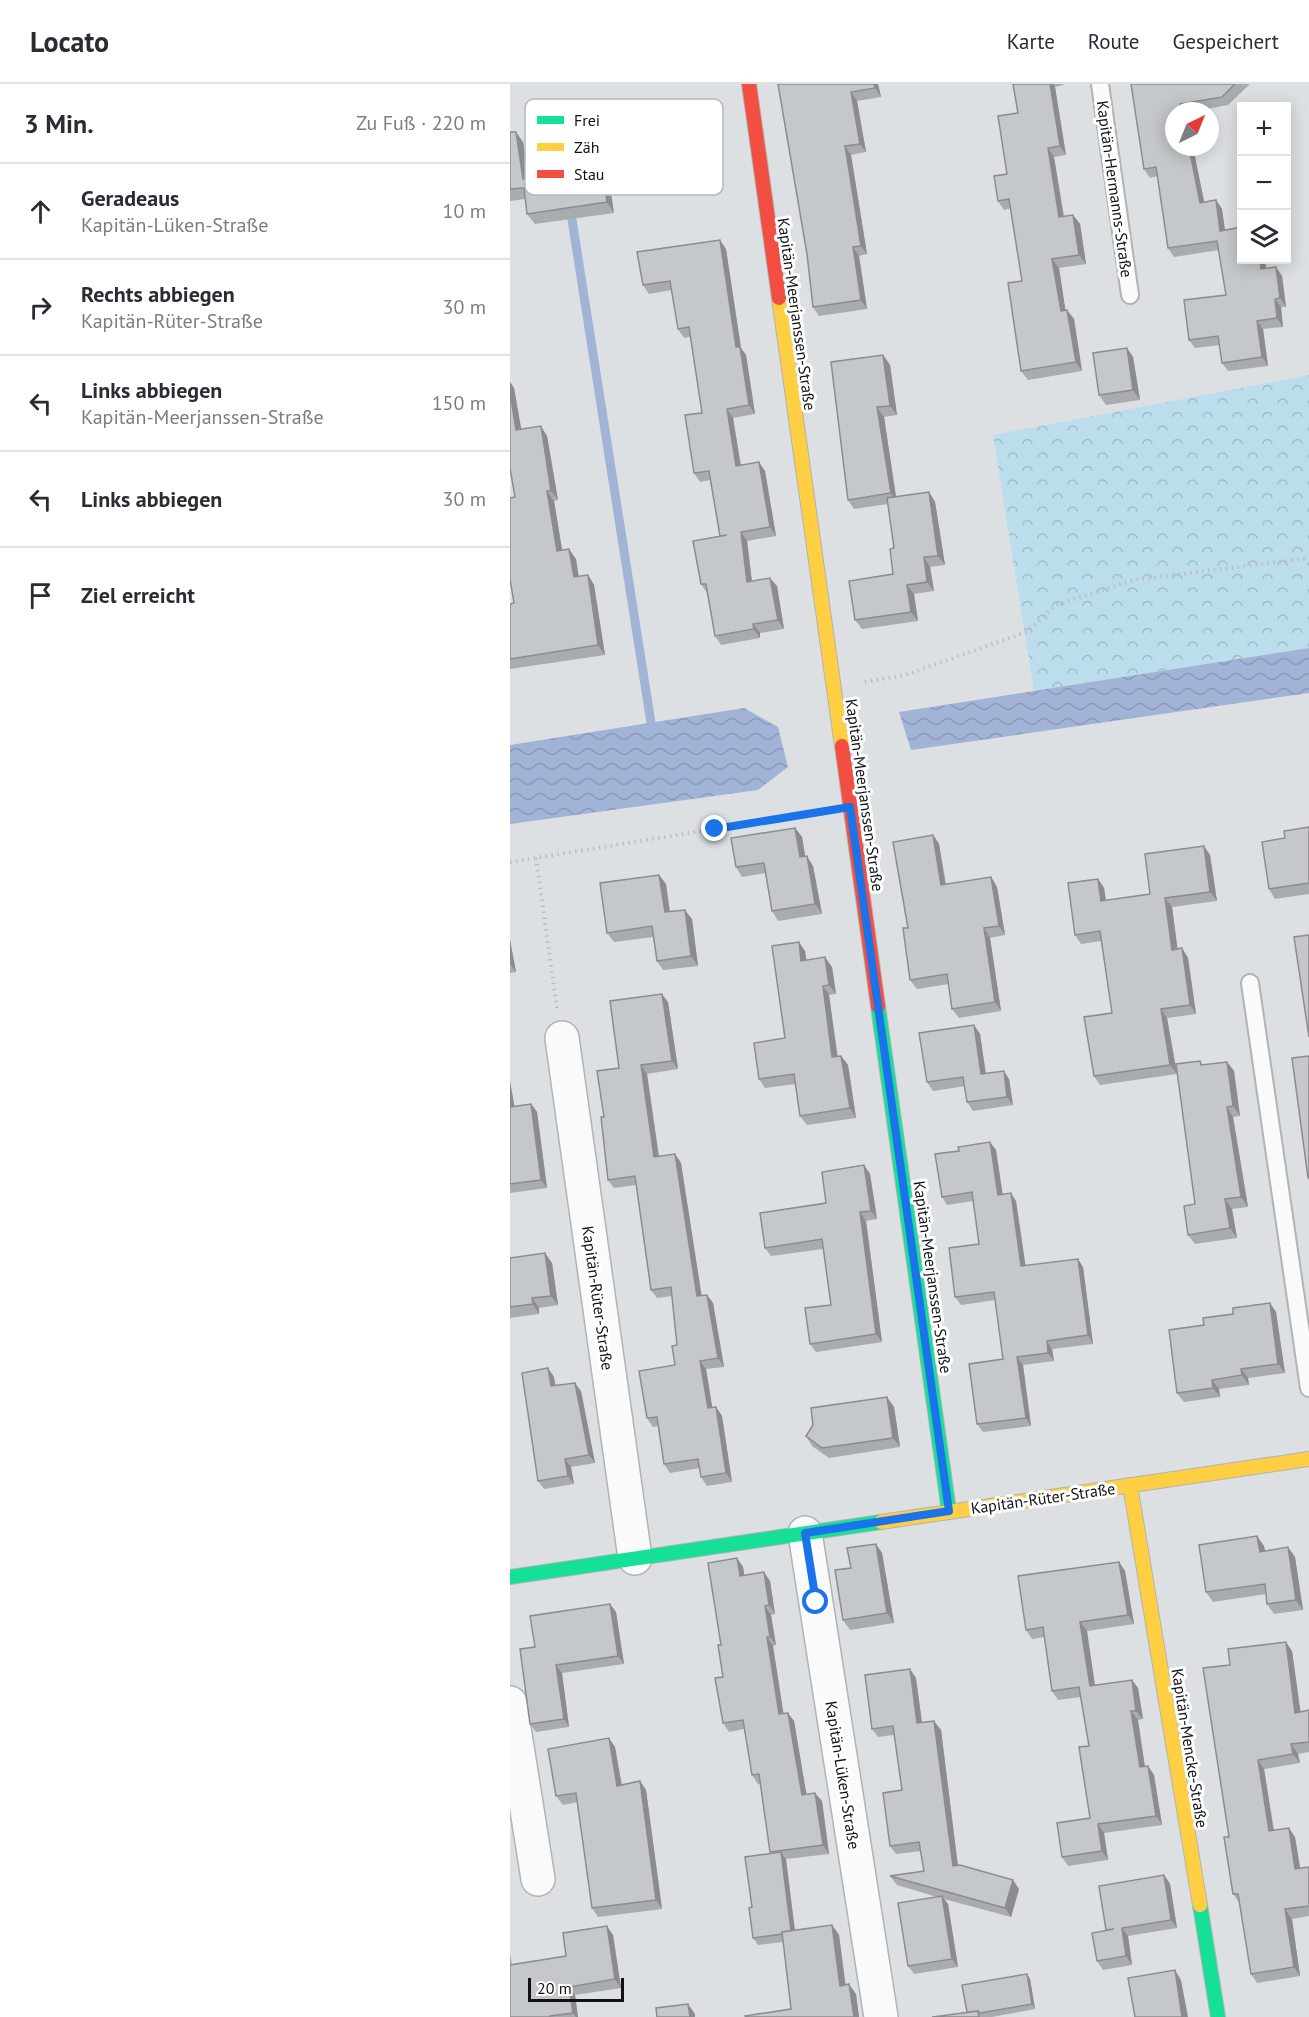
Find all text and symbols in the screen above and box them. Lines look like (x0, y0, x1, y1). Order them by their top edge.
text: Locato (30, 23, 109, 60)
text: Karte (1007, 28, 1055, 55)
text: Route (1088, 28, 1139, 55)
text: Gespeichert (1172, 28, 1279, 55)
legend (525, 99, 723, 195)
street label: Kapitän-Hermanns-Straße (1093, 99, 1137, 279)
north arrow (1165, 102, 1219, 156)
map controls (1237, 102, 1291, 264)
button: + (1237, 102, 1291, 156)
text: 3 Min. (24, 107, 94, 140)
text: Zu Fuß · 220 m (356, 110, 486, 136)
text: Frei (574, 110, 600, 130)
text: Zäh (574, 137, 599, 157)
button: − (1237, 156, 1291, 210)
text: Stau (574, 164, 604, 184)
text: Geradeaus (81, 184, 179, 212)
icon: ahead (24, 195, 57, 228)
text: 10 m (443, 198, 486, 224)
button: layers (1237, 210, 1291, 264)
text: Kapitän-Lüken-Straße (81, 212, 268, 238)
street label: Kapitän-Meerjanssen-Straße (774, 216, 820, 412)
text: Rechts abbiegen (81, 280, 235, 308)
icon: right (24, 291, 57, 324)
text: 30 m (443, 294, 486, 320)
text: Kapitän-Rüter-Straße (81, 308, 263, 334)
text: Links abbiegen (81, 376, 222, 404)
icon: left (24, 387, 57, 420)
text: 150 m (432, 390, 486, 416)
text: Kapitän-Meerjanssen-Straße (81, 404, 324, 430)
icon: left (24, 483, 57, 516)
text: Links abbiegen (81, 485, 222, 513)
text: 30 m (443, 486, 486, 512)
icon: arrive (24, 579, 57, 612)
text: Ziel erreicht (81, 581, 195, 609)
street label: Kapitän-Meerjanssen-Straße (842, 697, 888, 893)
route end (701, 815, 727, 841)
street label: Kapitän-Meerjanssen-Straße (910, 1179, 956, 1375)
street label: Kapitän-Rüter-Straße (578, 1225, 618, 1371)
street label: Kapitän-Rüter-Straße (970, 1478, 1116, 1518)
route start (802, 1588, 828, 1614)
street label: Kapitän-Mencke-Straße (1168, 1667, 1212, 1829)
street label: Kapitän-Lüken-Straße (821, 1699, 865, 1851)
scale bar (528, 1975, 624, 2002)
text: 20 m (537, 1978, 572, 1998)

